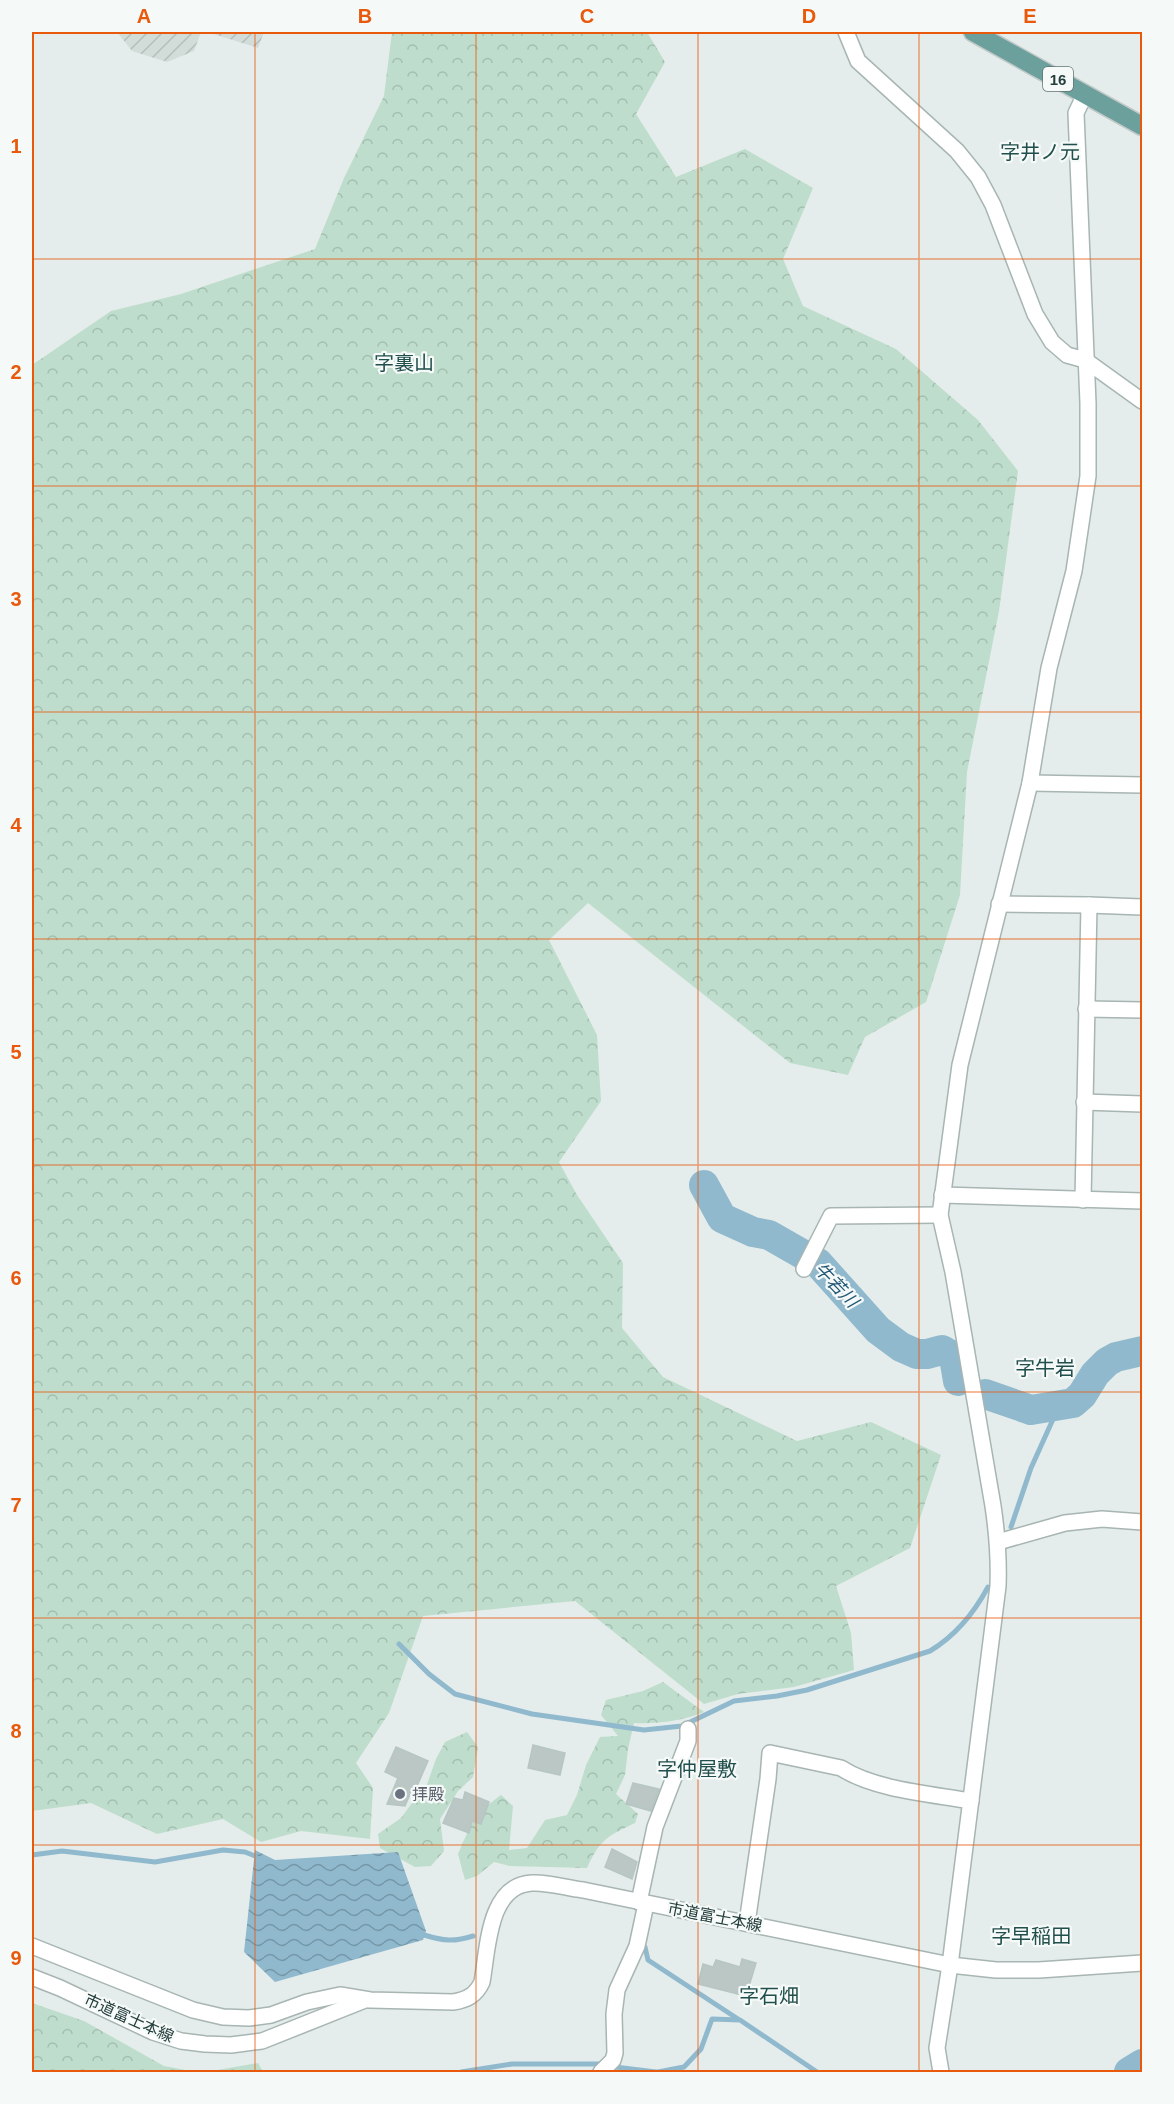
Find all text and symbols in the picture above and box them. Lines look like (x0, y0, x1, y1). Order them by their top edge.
text: A (137, 5, 151, 27)
text: B (358, 5, 372, 27)
text: C (580, 5, 594, 27)
text: D (802, 5, 816, 27)
text: E (1023, 5, 1037, 27)
road number: 16 (1043, 67, 1073, 91)
text: 1 (10, 135, 22, 157)
district label: 字井ノ元 (1000, 141, 1080, 163)
district label: 字裏山 (374, 352, 434, 374)
text: 2 (10, 361, 22, 383)
text: 3 (10, 588, 22, 610)
text: 4 (10, 814, 22, 836)
text: 5 (10, 1041, 22, 1063)
water label: 牛若川 (810, 1259, 863, 1313)
text: 6 (10, 1267, 22, 1289)
district label: 字牛岩 (1015, 1357, 1075, 1379)
text: 7 (10, 1494, 22, 1516)
text: 8 (10, 1720, 22, 1742)
district label: 字仲屋敷 (657, 1758, 737, 1780)
place label: 拝殿 (412, 1786, 444, 1803)
marker: 拝殿 (393, 1787, 407, 1801)
street label: 市道富士本線 (666, 1899, 764, 1935)
district label: 字早稲田 (991, 1925, 1071, 1947)
text: 9 (10, 1947, 22, 1969)
district label: 字石畑 (739, 1985, 799, 2007)
street label: 市道富士本線 (82, 1991, 176, 2045)

